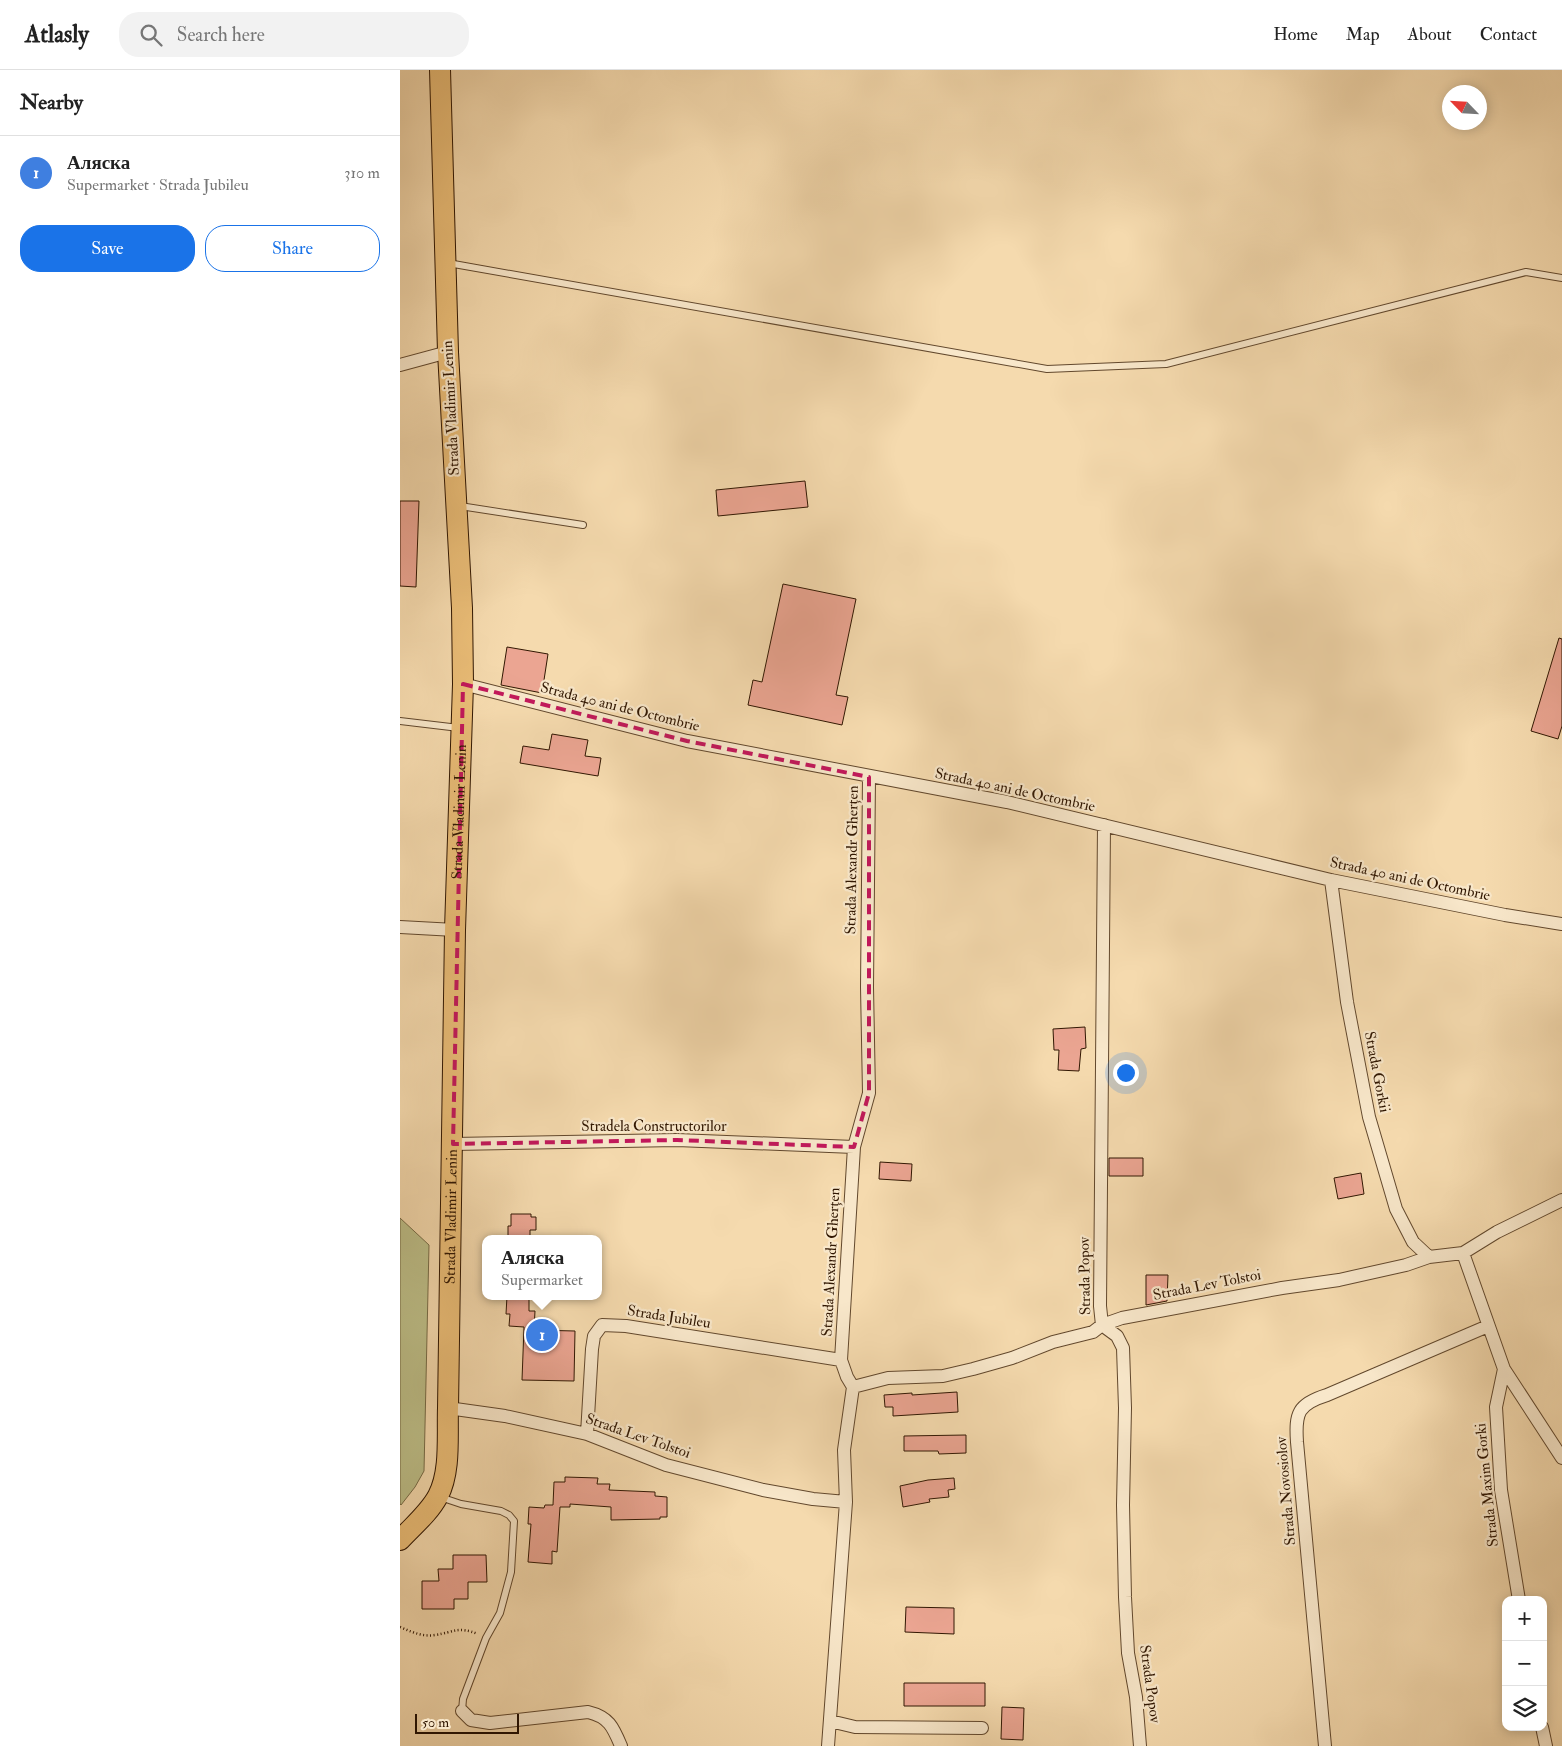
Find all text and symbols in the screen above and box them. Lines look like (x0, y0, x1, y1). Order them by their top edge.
search box (119, 12, 469, 57)
text: Atlasly (25, 19, 89, 50)
icon: search (137, 21, 165, 49)
text: Search here (177, 23, 265, 47)
text: Home (1273, 23, 1318, 46)
text: Map (1346, 23, 1380, 46)
text: About (1408, 23, 1452, 46)
text: Contact (1480, 23, 1537, 46)
north arrow (1442, 85, 1487, 130)
text: Nearby (20, 89, 83, 116)
text: Аляска (67, 151, 130, 175)
text: 1 (33, 163, 39, 183)
text: 310 m (344, 163, 380, 183)
text: Supermarket · Strada Jubileu (67, 175, 249, 195)
button: Save (20, 225, 195, 272)
button: Share (205, 225, 380, 272)
street label: Strada Vladimir Lenin (438, 340, 464, 476)
street label: Strada 40 ani de Octombrie (538, 678, 702, 736)
street label: Strada Vladimir Lenin (447, 744, 471, 880)
street label: Strada 40 ani de Octombrie (933, 764, 1097, 816)
street label: Strada Alexandr Gherțen (841, 785, 863, 935)
street label: Strada 40 ani de Octombrie (1328, 853, 1492, 905)
street label: Strada Gorkii (1360, 1030, 1394, 1114)
your location (1113, 1060, 1139, 1086)
street label: Stradela Constructorilor (581, 1117, 727, 1136)
street label: Strada Vladimir Lenin (440, 1149, 461, 1284)
street label: Strada Alexandr Gherțen (818, 1187, 844, 1337)
popup (482, 1235, 602, 1300)
street label: Strada Popov (1075, 1236, 1096, 1315)
text: Аляска (501, 1246, 564, 1270)
street label: Strada Lev Tolstoi (1151, 1265, 1263, 1305)
text: Supermarket (501, 1270, 583, 1290)
street label: Strada Jubileu (626, 1301, 712, 1334)
pin: 1 (526, 1316, 558, 1354)
street label: Strada Lev Tolstoi (583, 1409, 693, 1463)
street label: Strada Maxim Gorki (1471, 1422, 1503, 1548)
street label: Strada Novosiolov (1272, 1435, 1300, 1546)
map controls (1502, 1596, 1547, 1731)
button: + (1502, 1596, 1547, 1641)
button: − (1502, 1641, 1547, 1686)
street label: Strada Popov (1134, 1644, 1165, 1725)
button: layers (1502, 1686, 1547, 1731)
scale bar (415, 1711, 519, 1734)
text: 50 m (422, 1714, 449, 1731)

